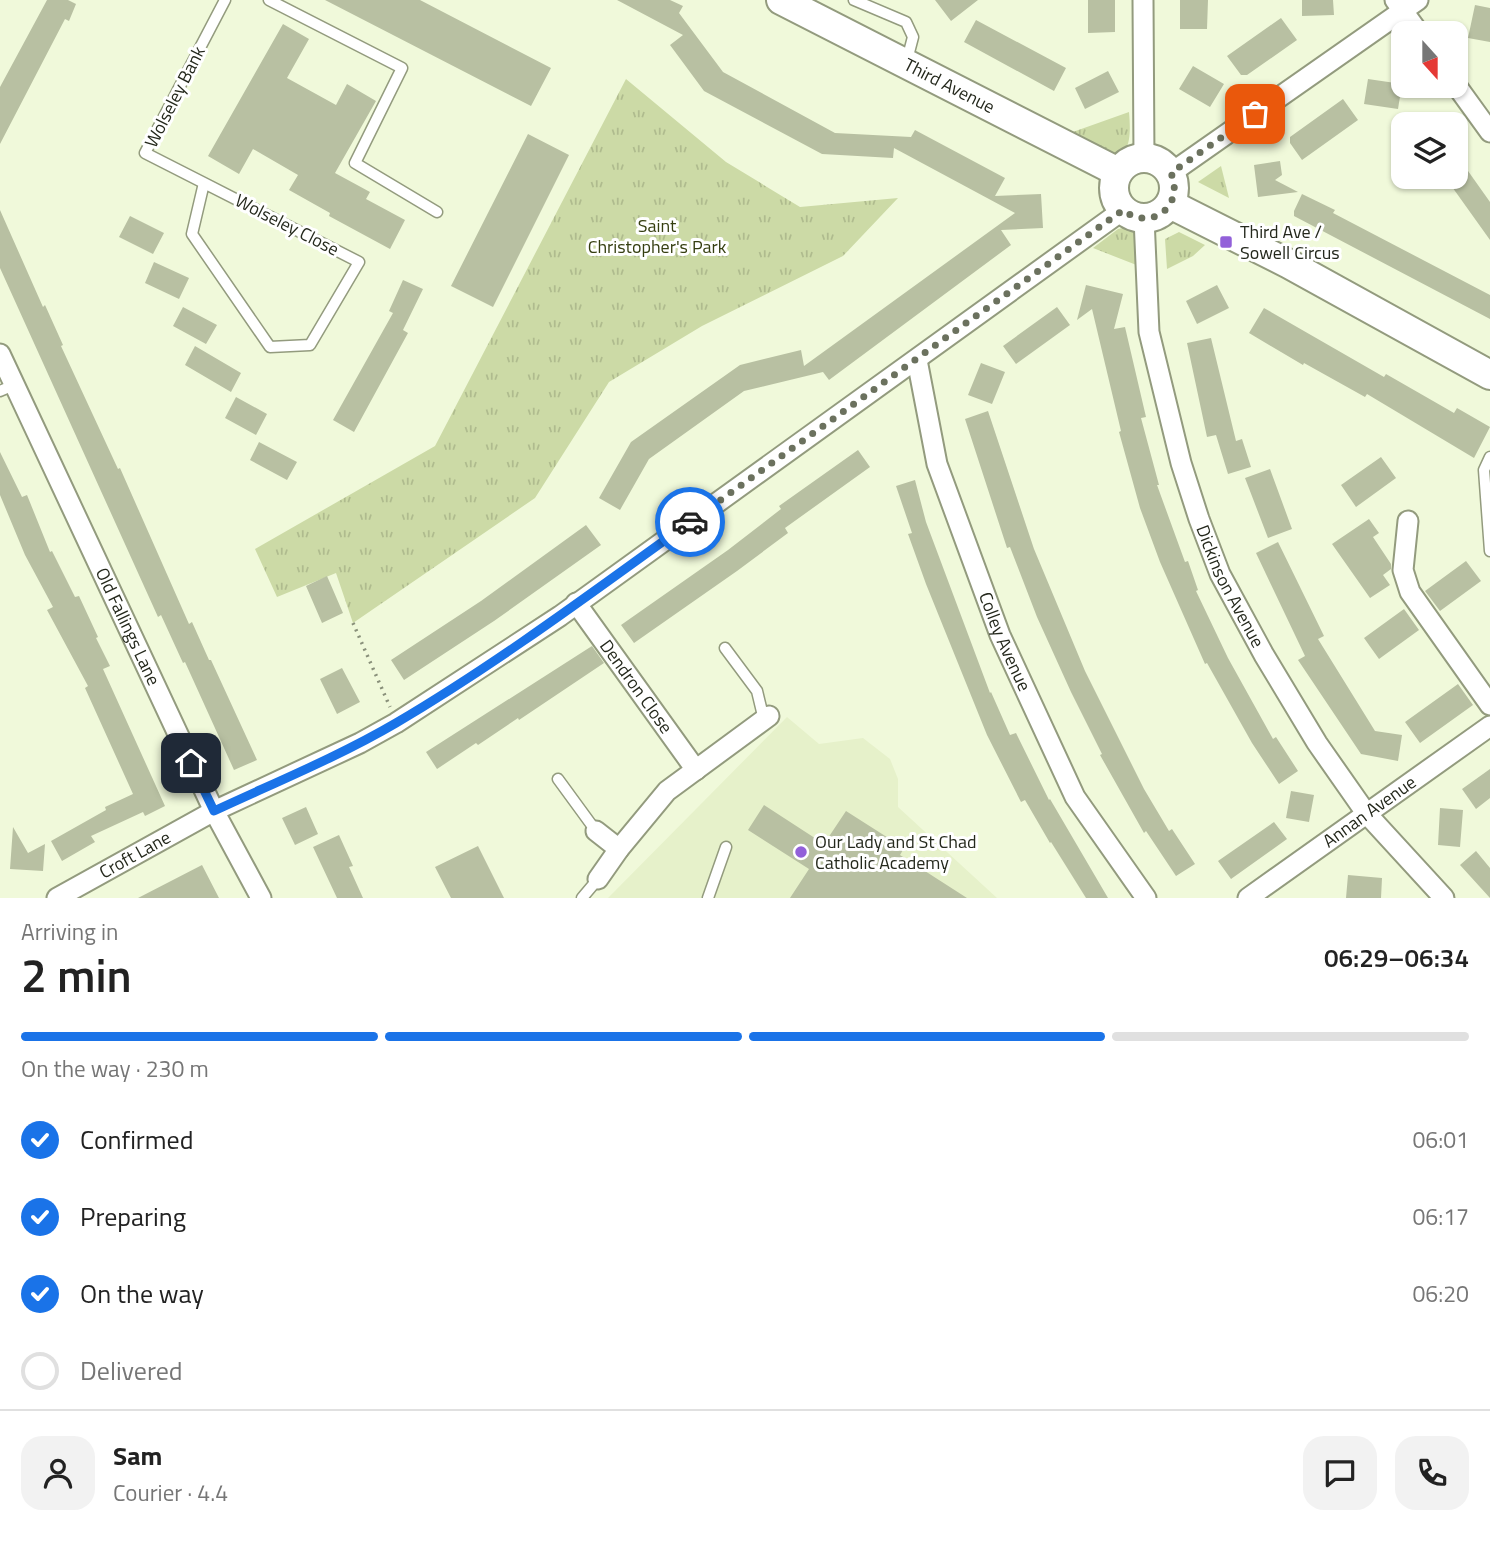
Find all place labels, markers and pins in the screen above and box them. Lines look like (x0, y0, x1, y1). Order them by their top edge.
pin (1225, 84, 1285, 144)
place label: Third Ave / Sowell Circus (1240, 218, 1340, 266)
marker: Third Ave / Sowell Circus (1218, 234, 1234, 250)
pin (161, 733, 221, 793)
place label: Our Lady and St Chad Catholic Academy (815, 828, 976, 876)
marker: Our Lady and St Chad Catholic Academy (793, 844, 809, 860)

